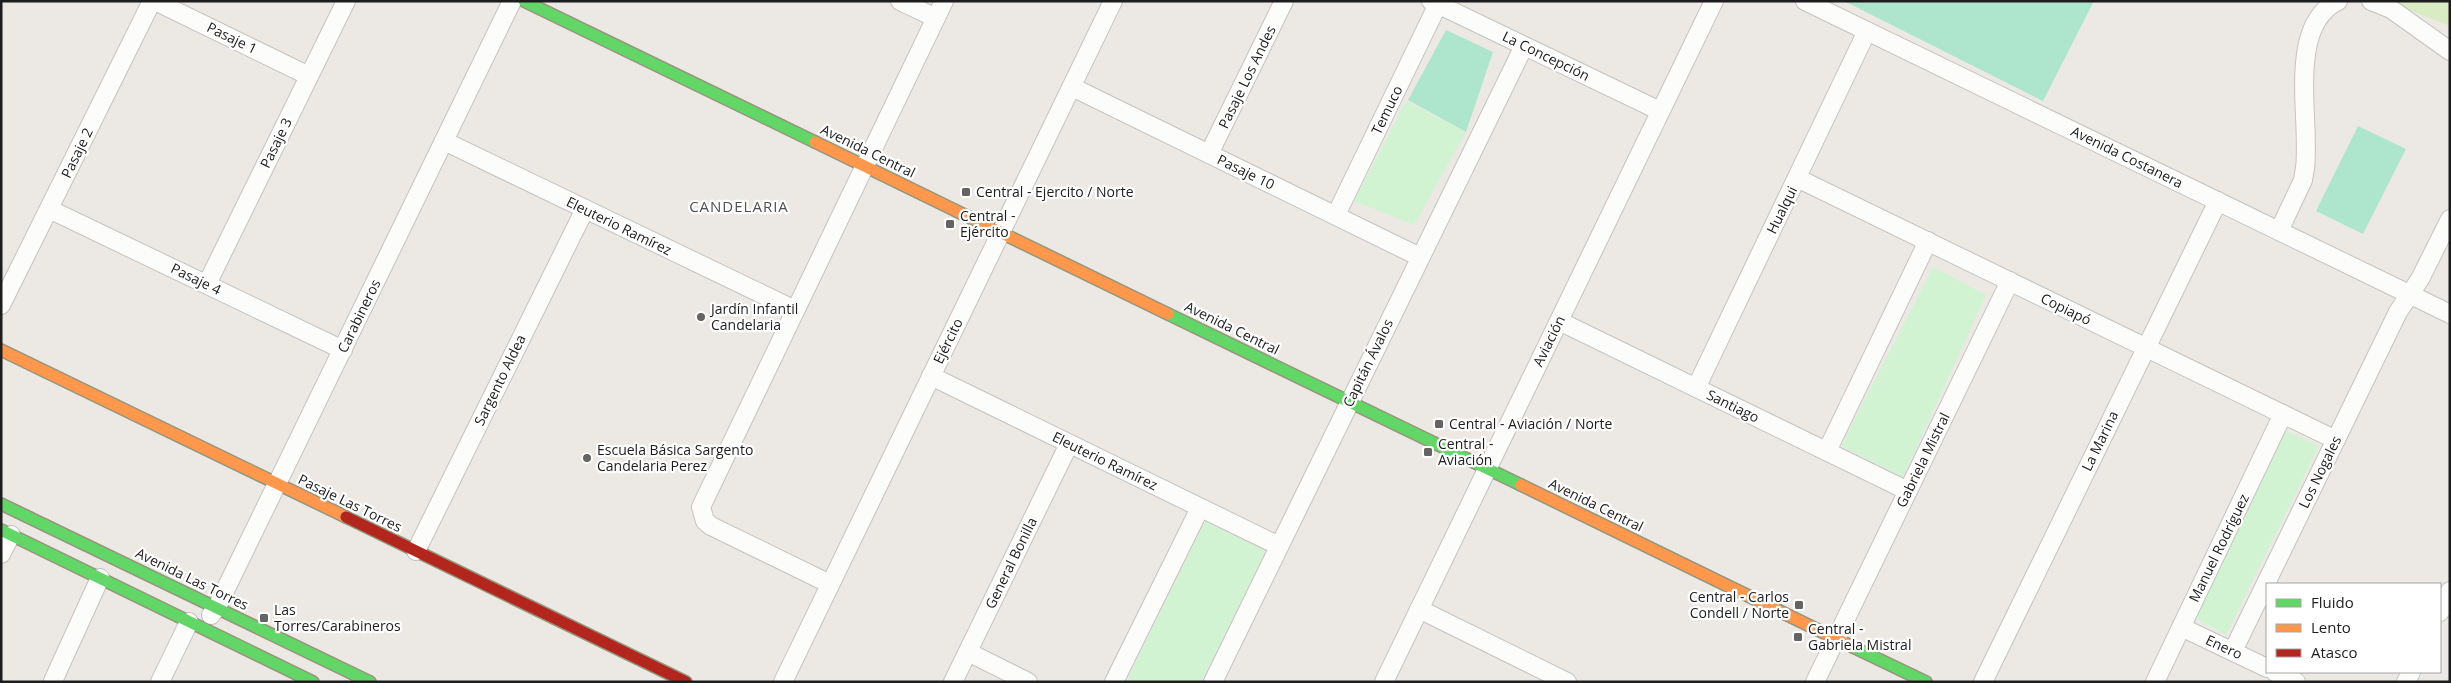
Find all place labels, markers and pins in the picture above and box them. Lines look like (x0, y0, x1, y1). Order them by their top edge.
place label: Central - Ejercito / Norte (976, 182, 1134, 201)
marker: Central - Ejercito / Norte (960, 186, 972, 198)
place label: Central - Ejército (960, 206, 1015, 241)
marker: Central - Ejército (944, 218, 956, 230)
place label: Jardín Infantil Candelaria (709, 299, 798, 334)
marker: Jardín Infantil Candelaria (695, 311, 707, 323)
place label: Central - Aviación / Norte (1449, 414, 1613, 433)
marker: Central - Aviación / Norte (1433, 418, 1445, 430)
place label: Central - Aviación (1438, 434, 1493, 469)
place label: Escuela Básica Sargento Candelaria Perez (597, 440, 753, 475)
marker: Central - Aviación (1422, 446, 1434, 458)
marker: Escuela Básica Sargento Candelaria Perez (581, 452, 593, 464)
place label: Central - Carlos Condell / Norte (1689, 587, 1789, 622)
marker: Central - Carlos Condell / Norte (1793, 599, 1805, 611)
place label: Las Torres/Carabineros (274, 600, 401, 635)
marker: Las Torres/Carabineros (258, 612, 270, 624)
place label: Central - Gabriela Mistral (1808, 619, 1911, 654)
marker: Central - Gabriela Mistral (1792, 631, 1804, 643)

